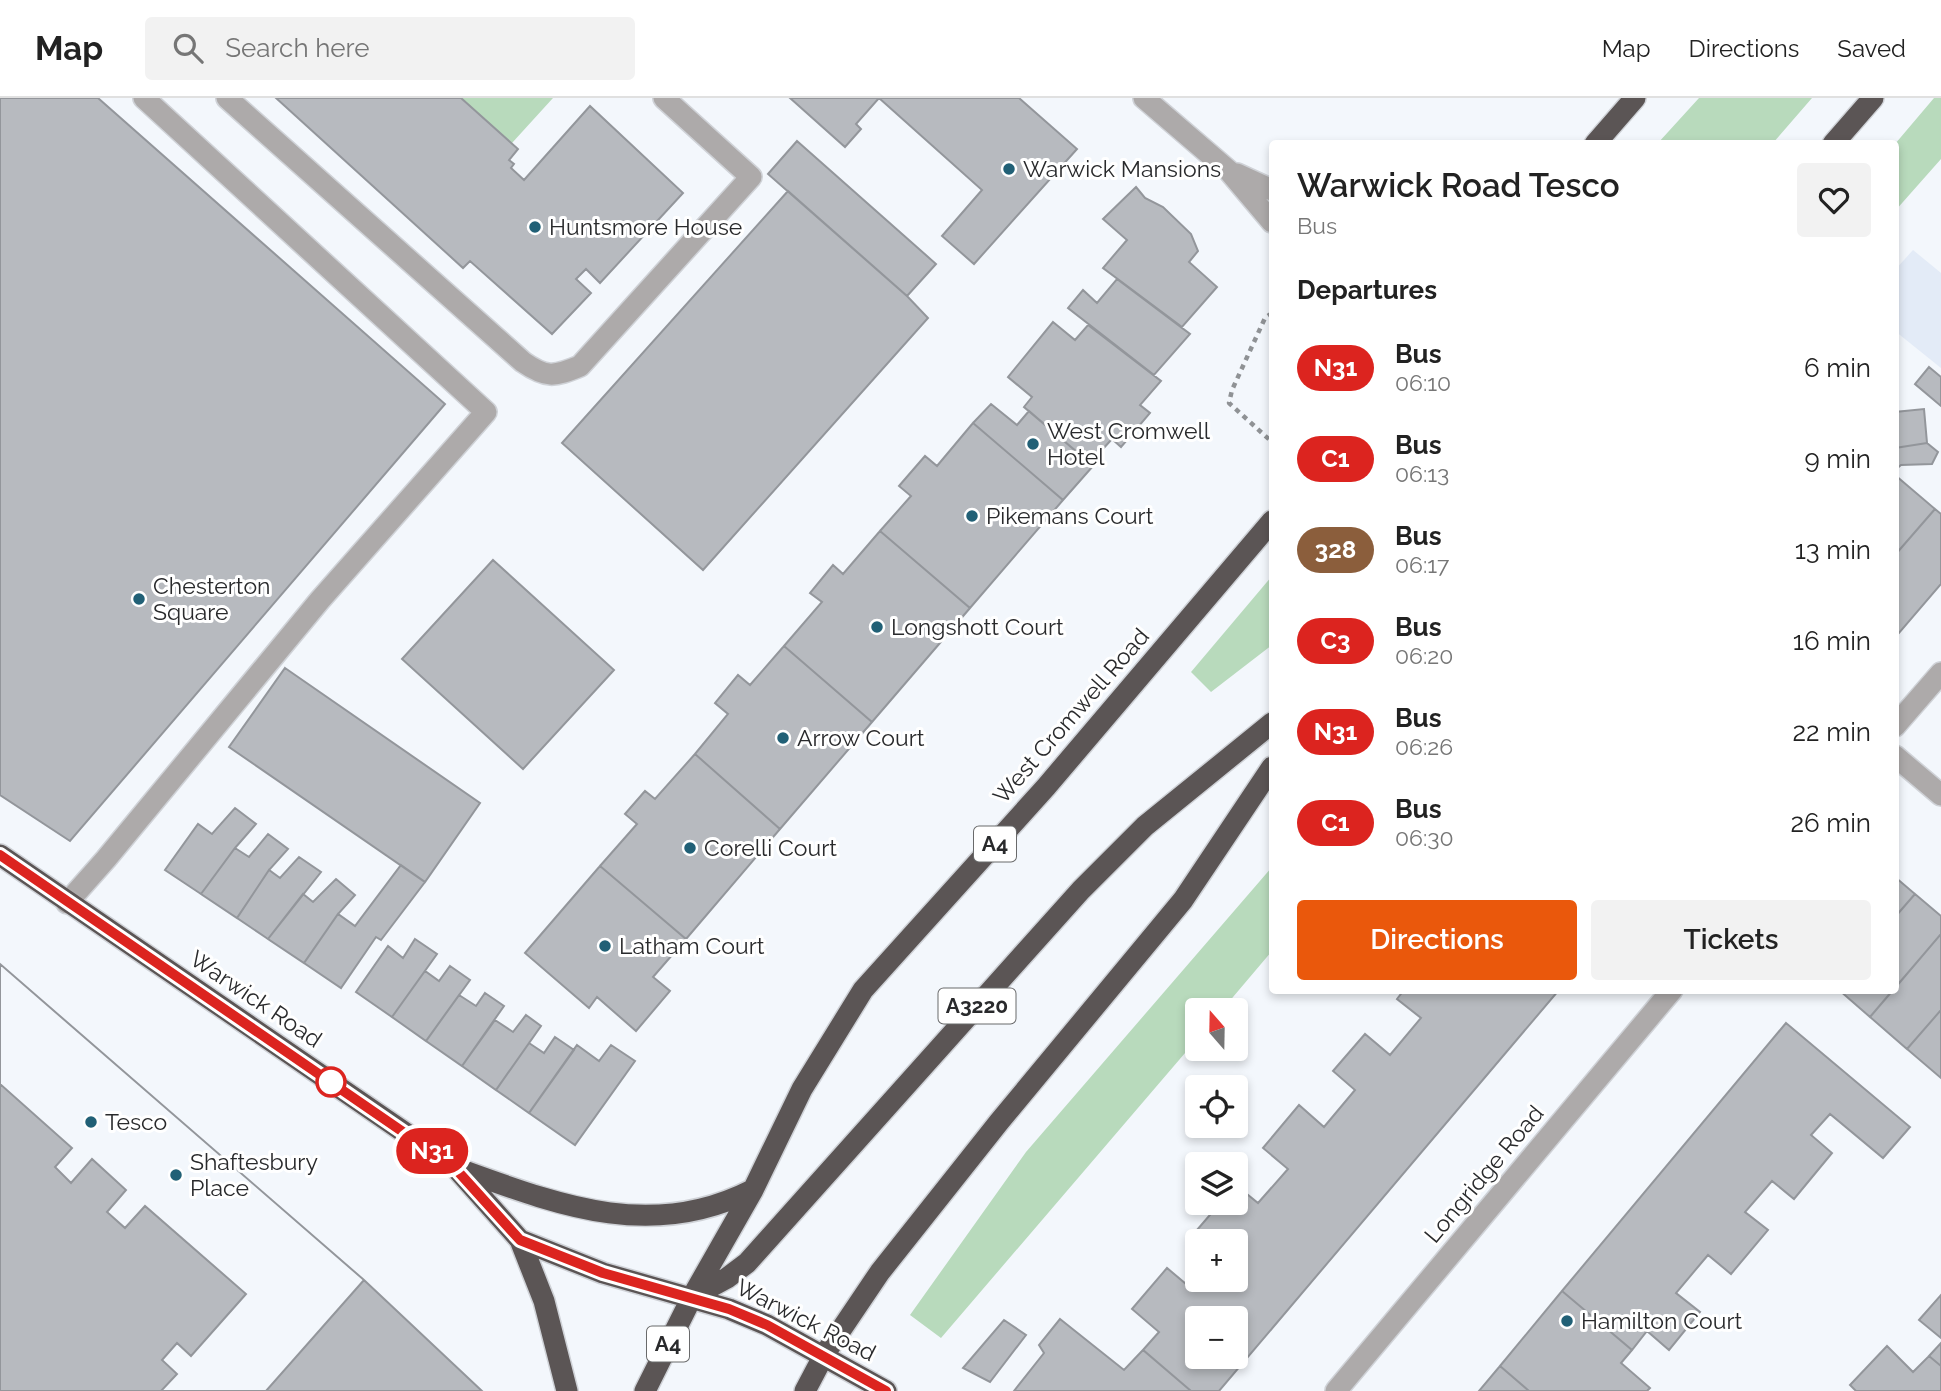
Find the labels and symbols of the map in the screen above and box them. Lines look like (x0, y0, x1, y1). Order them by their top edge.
place label: Warwick Mansions (1023, 155, 1221, 182)
marker: Warwick Mansions (1001, 161, 1017, 177)
place label: Huntsmore House (549, 213, 742, 240)
marker: Huntsmore House (527, 219, 543, 235)
place label: West Cromwell Hotel (1047, 417, 1211, 470)
marker: West Cromwell Hotel (1025, 436, 1041, 452)
place label: Pikemans Court (986, 502, 1154, 529)
marker: Pikemans Court (964, 508, 980, 524)
place label: Chesterton Square (153, 572, 270, 625)
marker: Chesterton Square (131, 591, 147, 607)
place label: Longshott Court (891, 613, 1064, 640)
marker: Longshott Court (869, 619, 885, 635)
street label: West Cromwell Road (987, 623, 1154, 809)
place label: Arrow Court (797, 724, 925, 751)
marker: Arrow Court (775, 730, 791, 746)
road number: A4 (974, 826, 1016, 862)
place label: Corelli Court (704, 834, 837, 861)
marker: Corelli Court (682, 840, 698, 856)
place label: Latham Court (619, 932, 765, 959)
marker: Latham Court (597, 938, 613, 954)
street label: Warwick Road (185, 945, 327, 1053)
road number: A3220 (939, 988, 1016, 1024)
north arrow (1185, 998, 1248, 1060)
unlabelled marker (316, 1067, 346, 1097)
street label: Longridge Road (1418, 1100, 1549, 1248)
place label: Tesco (105, 1108, 167, 1135)
marker: Tesco (83, 1114, 99, 1130)
line badge: N31 (392, 1128, 472, 1174)
place label: Shaftesbury Place (190, 1148, 318, 1201)
marker: Shaftesbury Place (168, 1167, 184, 1183)
street label: Warwick Road (732, 1273, 881, 1366)
place label: Hamilton Court (1581, 1307, 1742, 1334)
marker: Hamilton Court (1559, 1313, 1575, 1329)
road number: A4 (647, 1326, 689, 1362)

